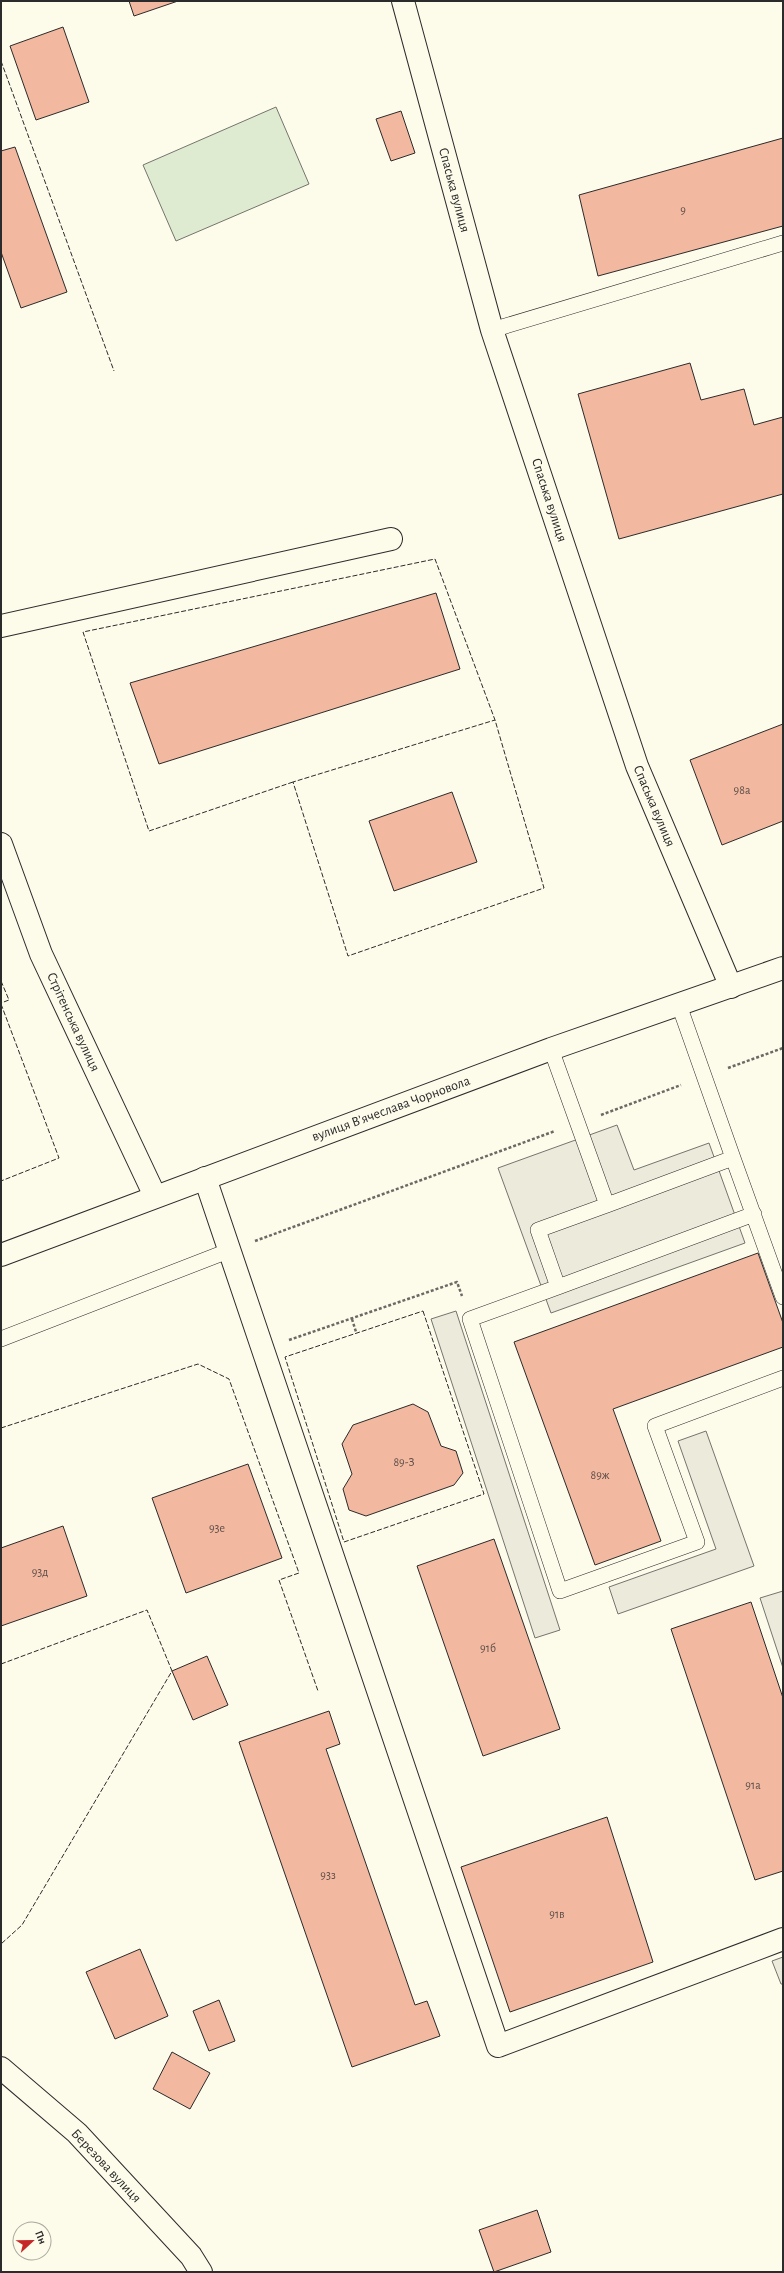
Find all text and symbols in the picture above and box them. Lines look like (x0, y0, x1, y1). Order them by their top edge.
street label: Спаська вулиця (436, 146, 472, 234)
house number: 9 (680, 204, 686, 216)
street label: Спаська вулиця (529, 456, 569, 544)
street label: Спаська вулиця (631, 763, 677, 849)
house number: 98а (734, 784, 751, 796)
street label: Стрітенська вулиця (44, 970, 102, 1074)
street label: вулиця Вʼячеслава Чорновола (310, 1074, 473, 1144)
house number: 89-З (393, 1456, 415, 1468)
house number: 89ж (590, 1469, 610, 1481)
house number: 93е (209, 1522, 225, 1534)
house number: 93д (32, 1566, 48, 1578)
house number: 91б (480, 1642, 496, 1654)
house number: 91а (745, 1779, 761, 1791)
house number: 93з (320, 1869, 336, 1881)
house number: 91в (549, 1908, 565, 1920)
street label: Березова вулиця (68, 2126, 144, 2206)
north arrow (12, 2221, 52, 2261)
text: Пн (33, 2229, 48, 2246)

